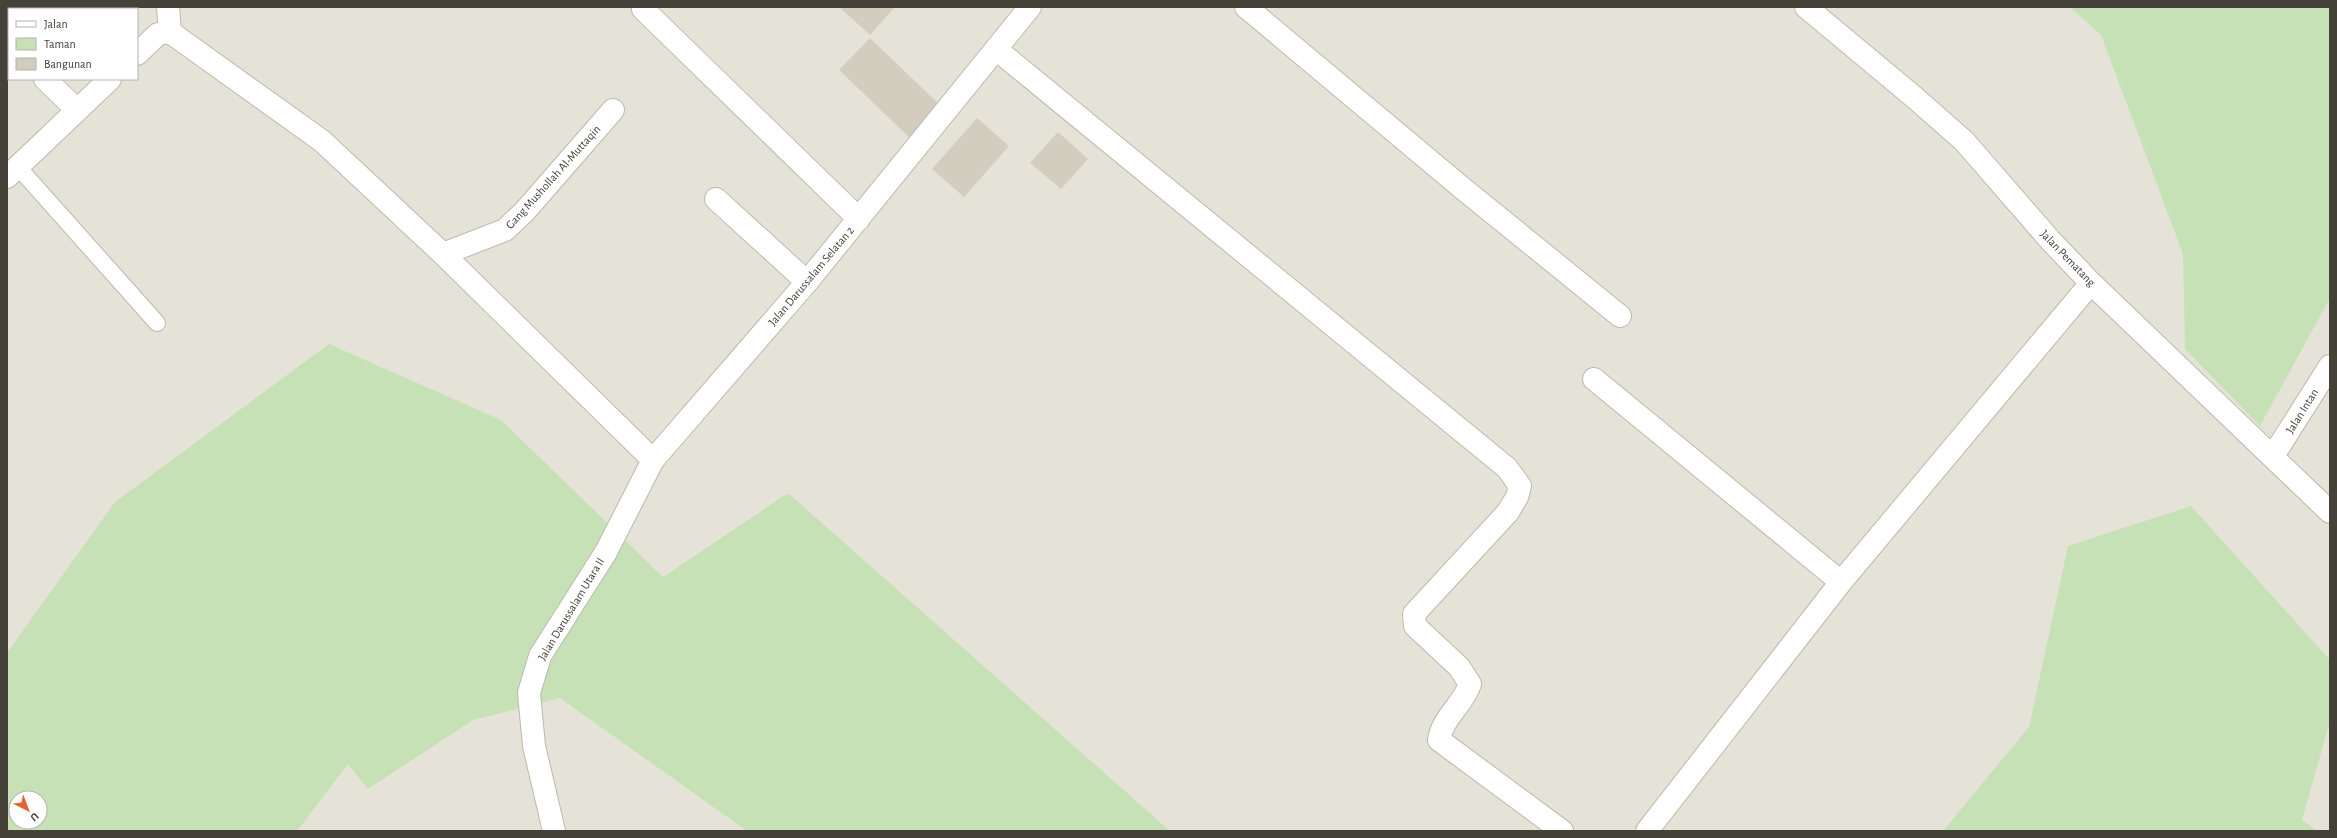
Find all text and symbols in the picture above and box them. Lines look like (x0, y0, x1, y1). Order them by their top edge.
legend (8, 8, 138, 80)
text: Jalan (44, 18, 68, 30)
text: Taman (44, 38, 76, 50)
text: Bangunan (44, 58, 92, 70)
street label: Gang Mushollah Al-Muttaqin (503, 123, 603, 231)
street label: Jalan Darussalam Selatan 2 (766, 224, 856, 328)
street label: Jalan Pematang (2038, 227, 2098, 289)
street label: Jalan Intan (2284, 386, 2320, 436)
street label: Jalan Darussalam Utara II (536, 555, 606, 663)
north arrow (8, 790, 48, 830)
text: U (28, 811, 41, 823)

